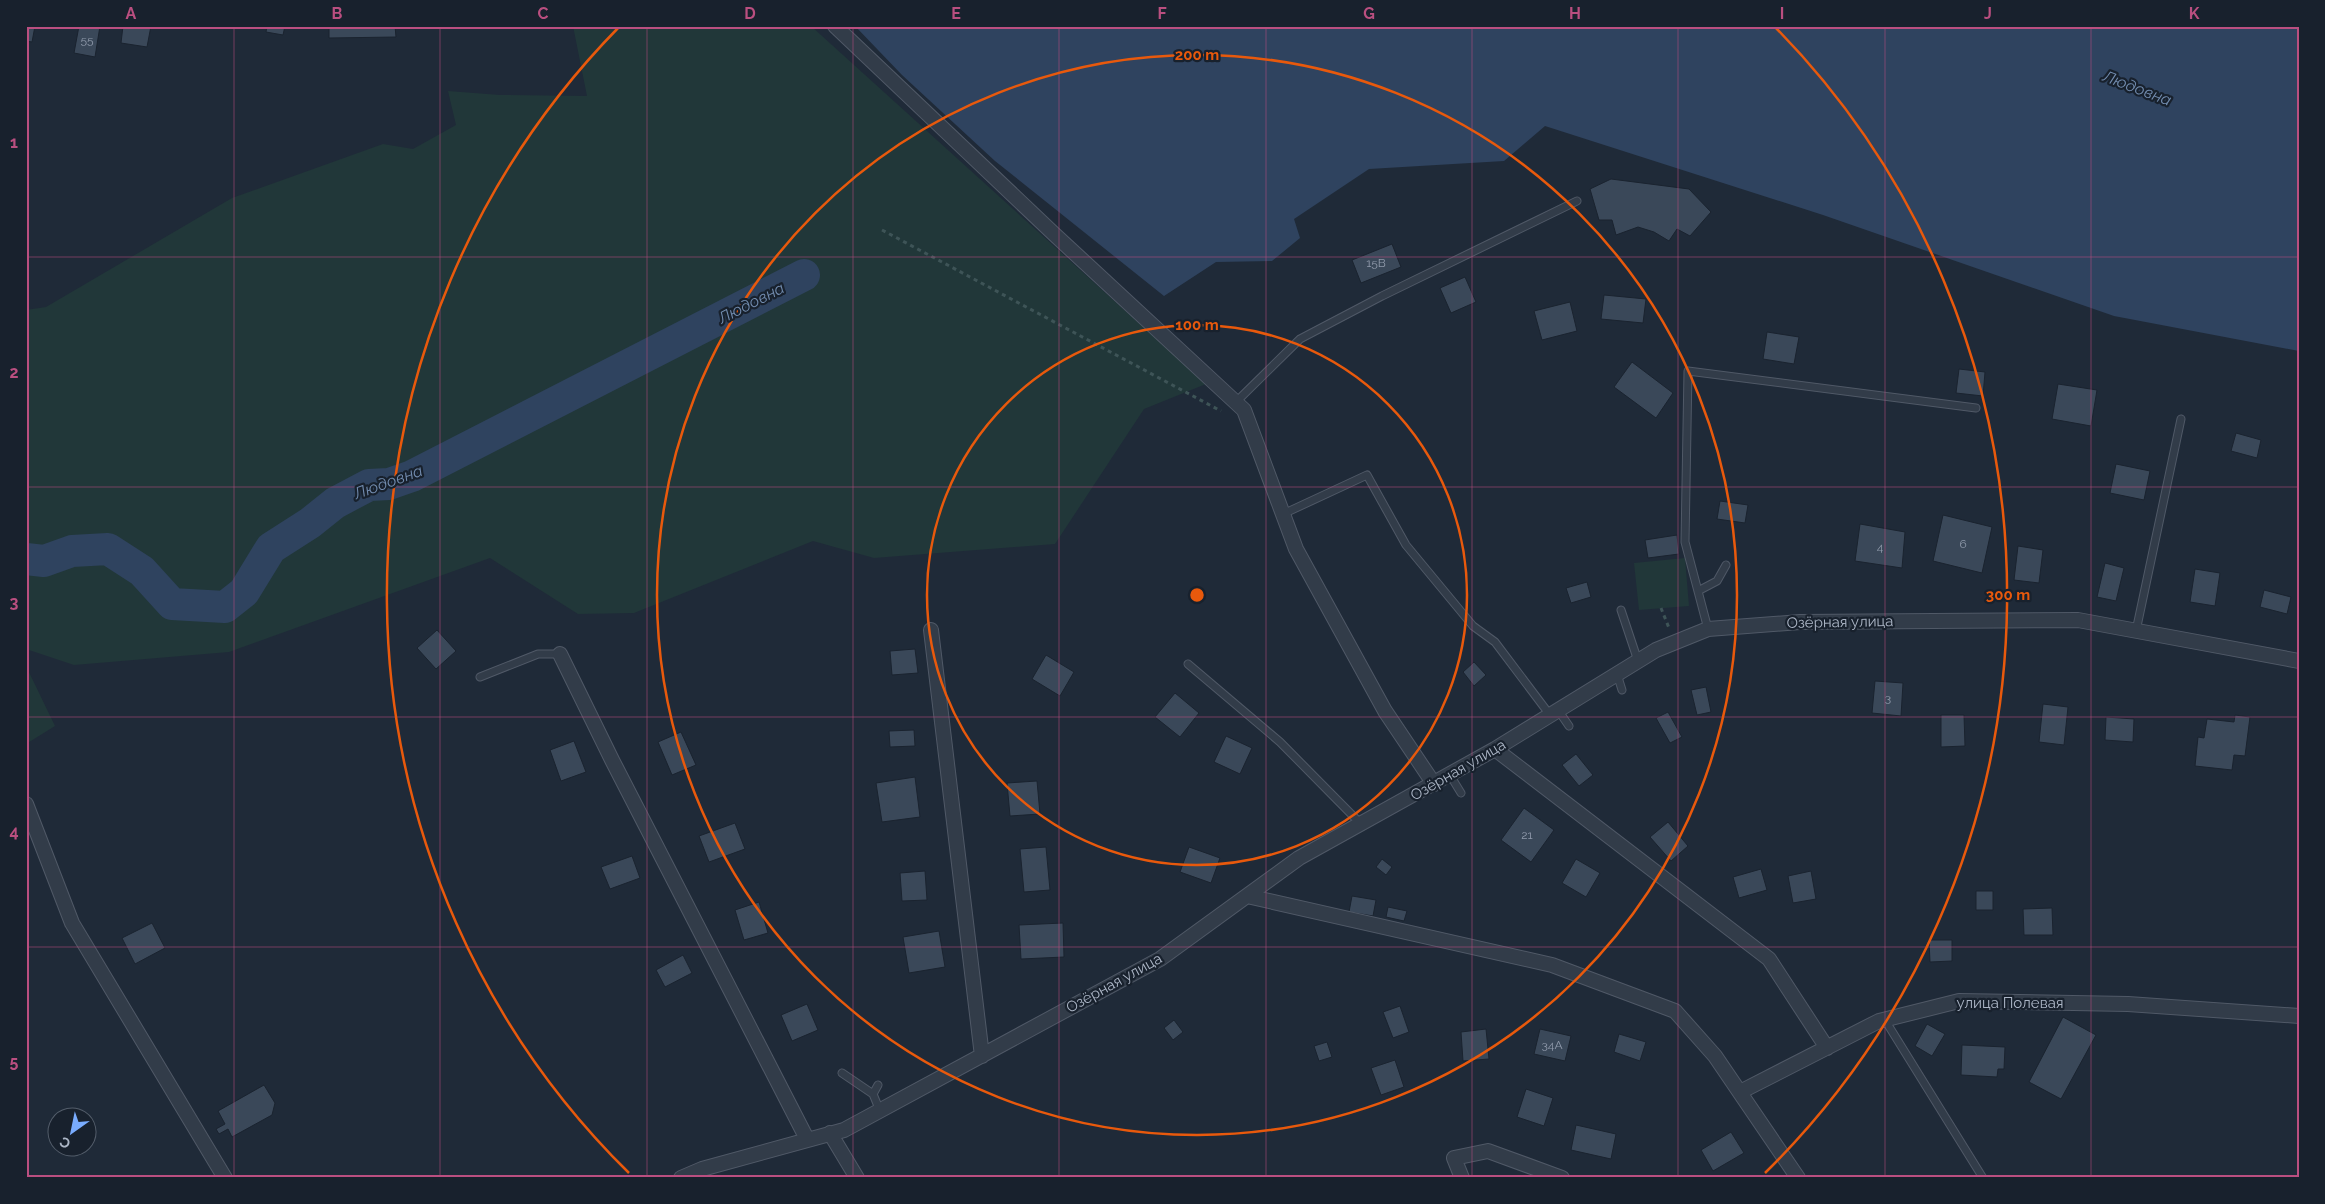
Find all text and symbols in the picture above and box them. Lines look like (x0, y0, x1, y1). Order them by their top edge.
text: A (126, 4, 137, 23)
text: B (332, 4, 343, 23)
text: C (538, 4, 549, 23)
text: D (744, 4, 756, 23)
text: E (951, 4, 961, 23)
text: F (1157, 4, 1167, 23)
text: G (1363, 4, 1375, 23)
text: H (1569, 4, 1581, 23)
text: I (1780, 4, 1784, 23)
text: J (1984, 4, 1992, 23)
text: K (2189, 4, 2200, 23)
house number: 55 (80, 33, 94, 47)
text: 200 m (1175, 46, 1219, 64)
water label: Людовна (2099, 66, 2174, 110)
text: 1 (10, 133, 18, 152)
house number: 15В (1366, 256, 1386, 270)
water label: Людовна (714, 278, 788, 328)
text: 100 m (1175, 316, 1219, 334)
text: 2 (9, 363, 19, 382)
water label: Людовна (350, 461, 425, 504)
house number: 6 (1959, 537, 1967, 551)
house number: 4 (1877, 540, 1884, 554)
centre of rings (1188, 586, 1206, 604)
text: 300 m (1986, 586, 2030, 604)
text: 3 (10, 593, 19, 612)
street label: Озёрная улица (1786, 612, 1894, 632)
house number: 3 (1885, 691, 1891, 705)
street label: Озёрная улица (1407, 736, 1509, 804)
text: 4 (9, 822, 19, 841)
house number: 21 (1521, 828, 1533, 842)
street label: Озёрная улица (1063, 949, 1165, 1017)
street label: улица Полевая (1956, 994, 2064, 1012)
house number: 34А (1541, 1038, 1563, 1052)
text: 5 (10, 1052, 19, 1071)
north arrow (48, 1106, 98, 1156)
text: С (56, 1133, 73, 1152)

